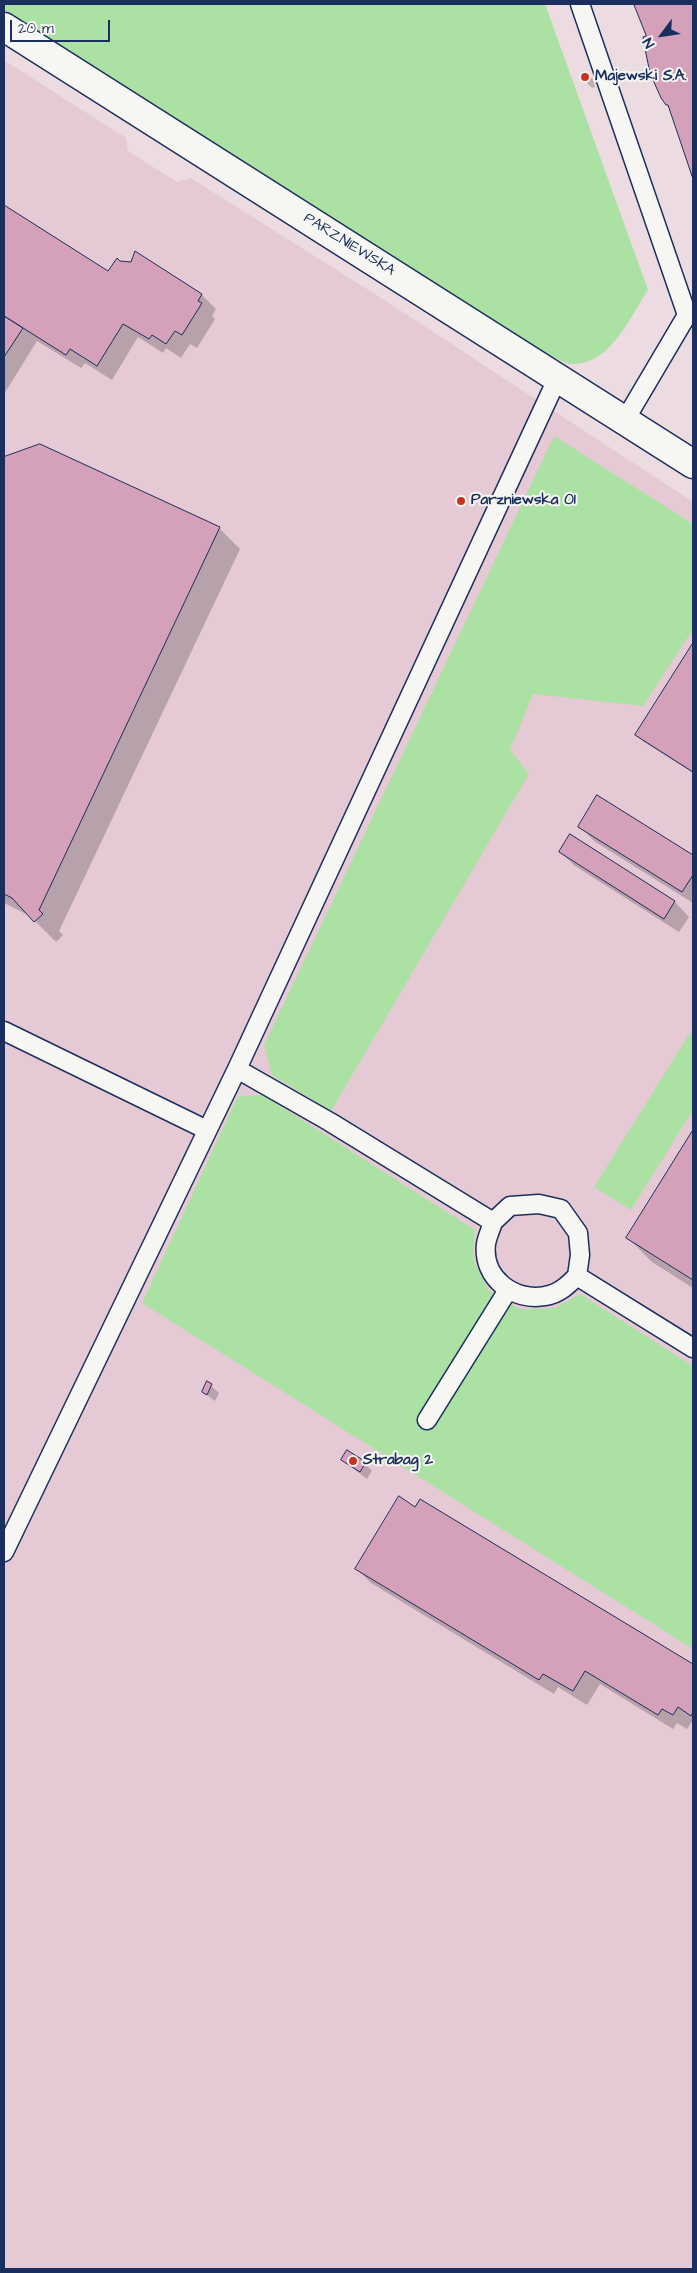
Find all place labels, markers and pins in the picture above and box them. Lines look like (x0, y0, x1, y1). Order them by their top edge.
place label: Majewski S.A. (595, 68, 686, 86)
marker: Majewski S.A. (579, 71, 591, 83)
place label: Parzniewska 01 (471, 492, 576, 510)
marker: Parzniewska 01 (455, 495, 467, 507)
place label: Strabag 2 (363, 1452, 433, 1470)
marker: Strabag 2 (347, 1455, 359, 1467)

